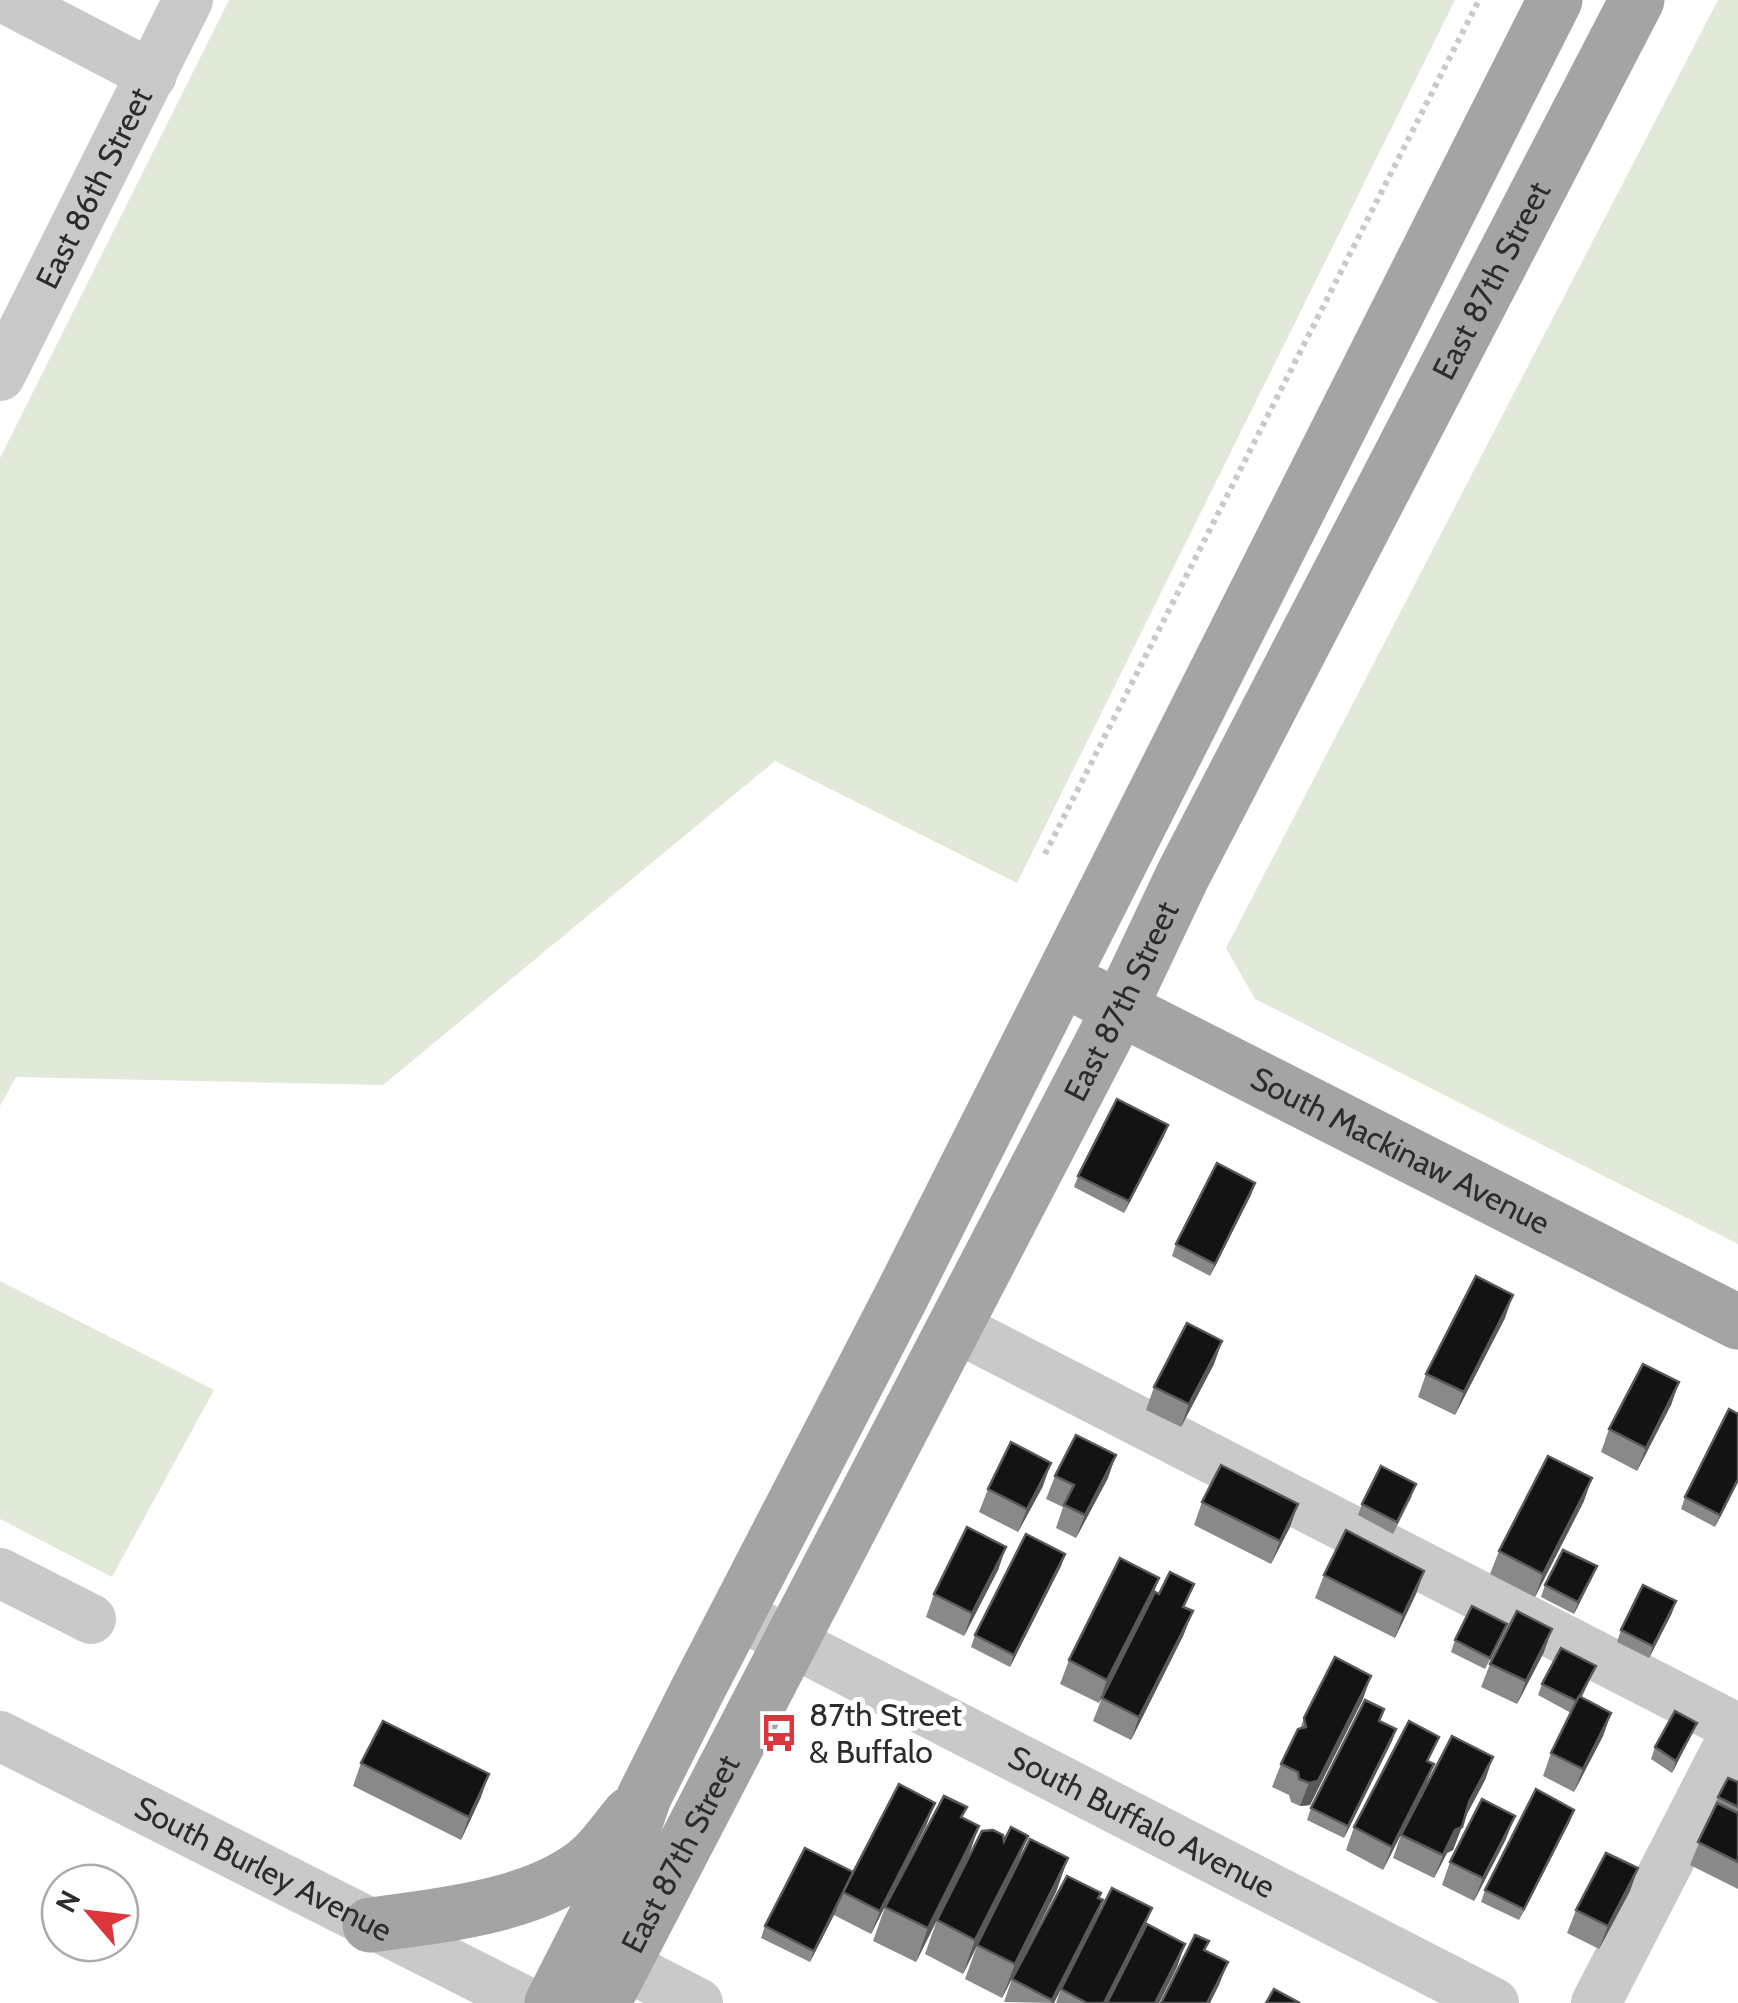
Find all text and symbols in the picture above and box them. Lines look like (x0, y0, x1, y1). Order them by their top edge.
street label: East 86th Street (27, 81, 160, 295)
street label: East 87th Street (1424, 175, 1558, 386)
street label: East 87th Street (1055, 895, 1187, 1107)
street label: South Mackinaw Avenue (1245, 1058, 1557, 1242)
place label: 87th Street & Buffalo (809, 1695, 962, 1771)
bus stop icon: 87th Street & Buffalo (758, 1712, 800, 1754)
street label: South Buffalo Avenue (1002, 1737, 1282, 1906)
street label: East 87th Street (613, 1748, 748, 1959)
street label: South Burley Avenue (129, 1787, 399, 1950)
north arrow (40, 1863, 140, 1963)
text: N (48, 1885, 88, 1918)

